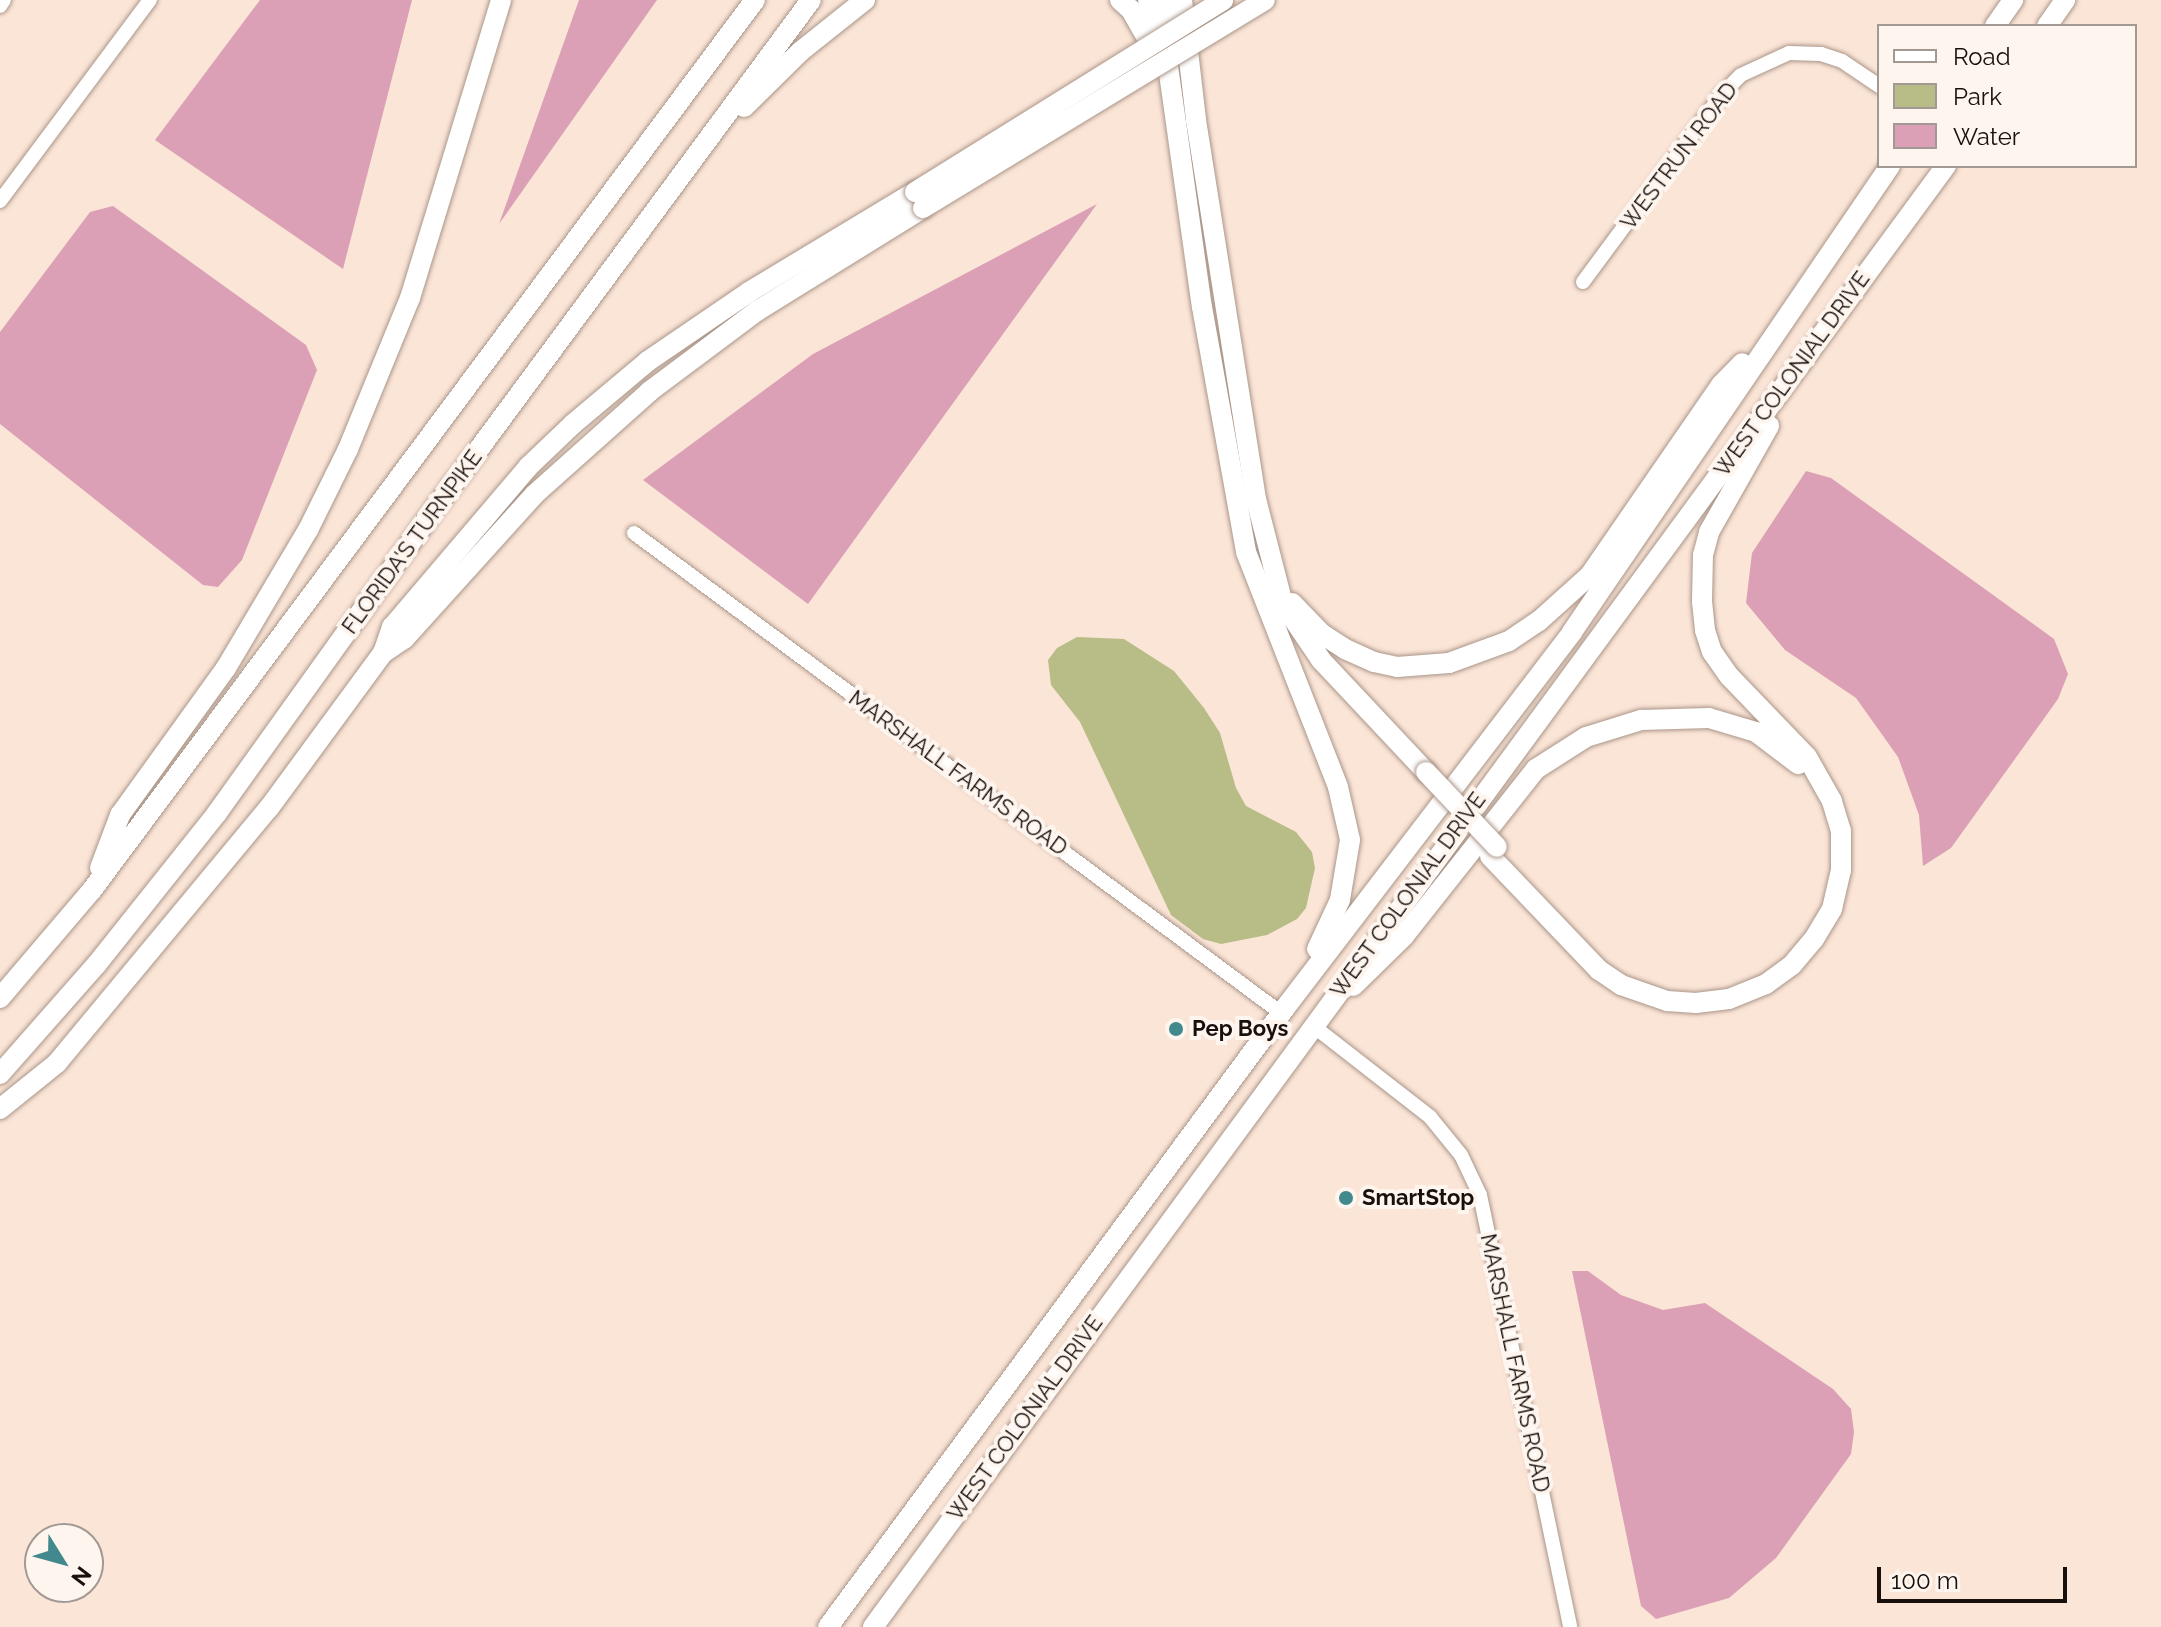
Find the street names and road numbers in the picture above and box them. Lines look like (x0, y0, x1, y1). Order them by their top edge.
street label: WESTRUN ROAD (1615, 77, 1743, 235)
street label: WEST COLONIAL DRIVE (1708, 266, 1876, 482)
street label: FLORIDA'S TURNPIKE (336, 445, 488, 639)
street label: MARSHALL FARMS ROAD (843, 685, 1073, 861)
street label: WEST COLONIAL DRIVE (1324, 787, 1492, 1003)
street label: MARSHALL FARMS ROAD (1475, 1231, 1555, 1495)
street label: WEST COLONIAL DRIVE (941, 1310, 1109, 1526)

